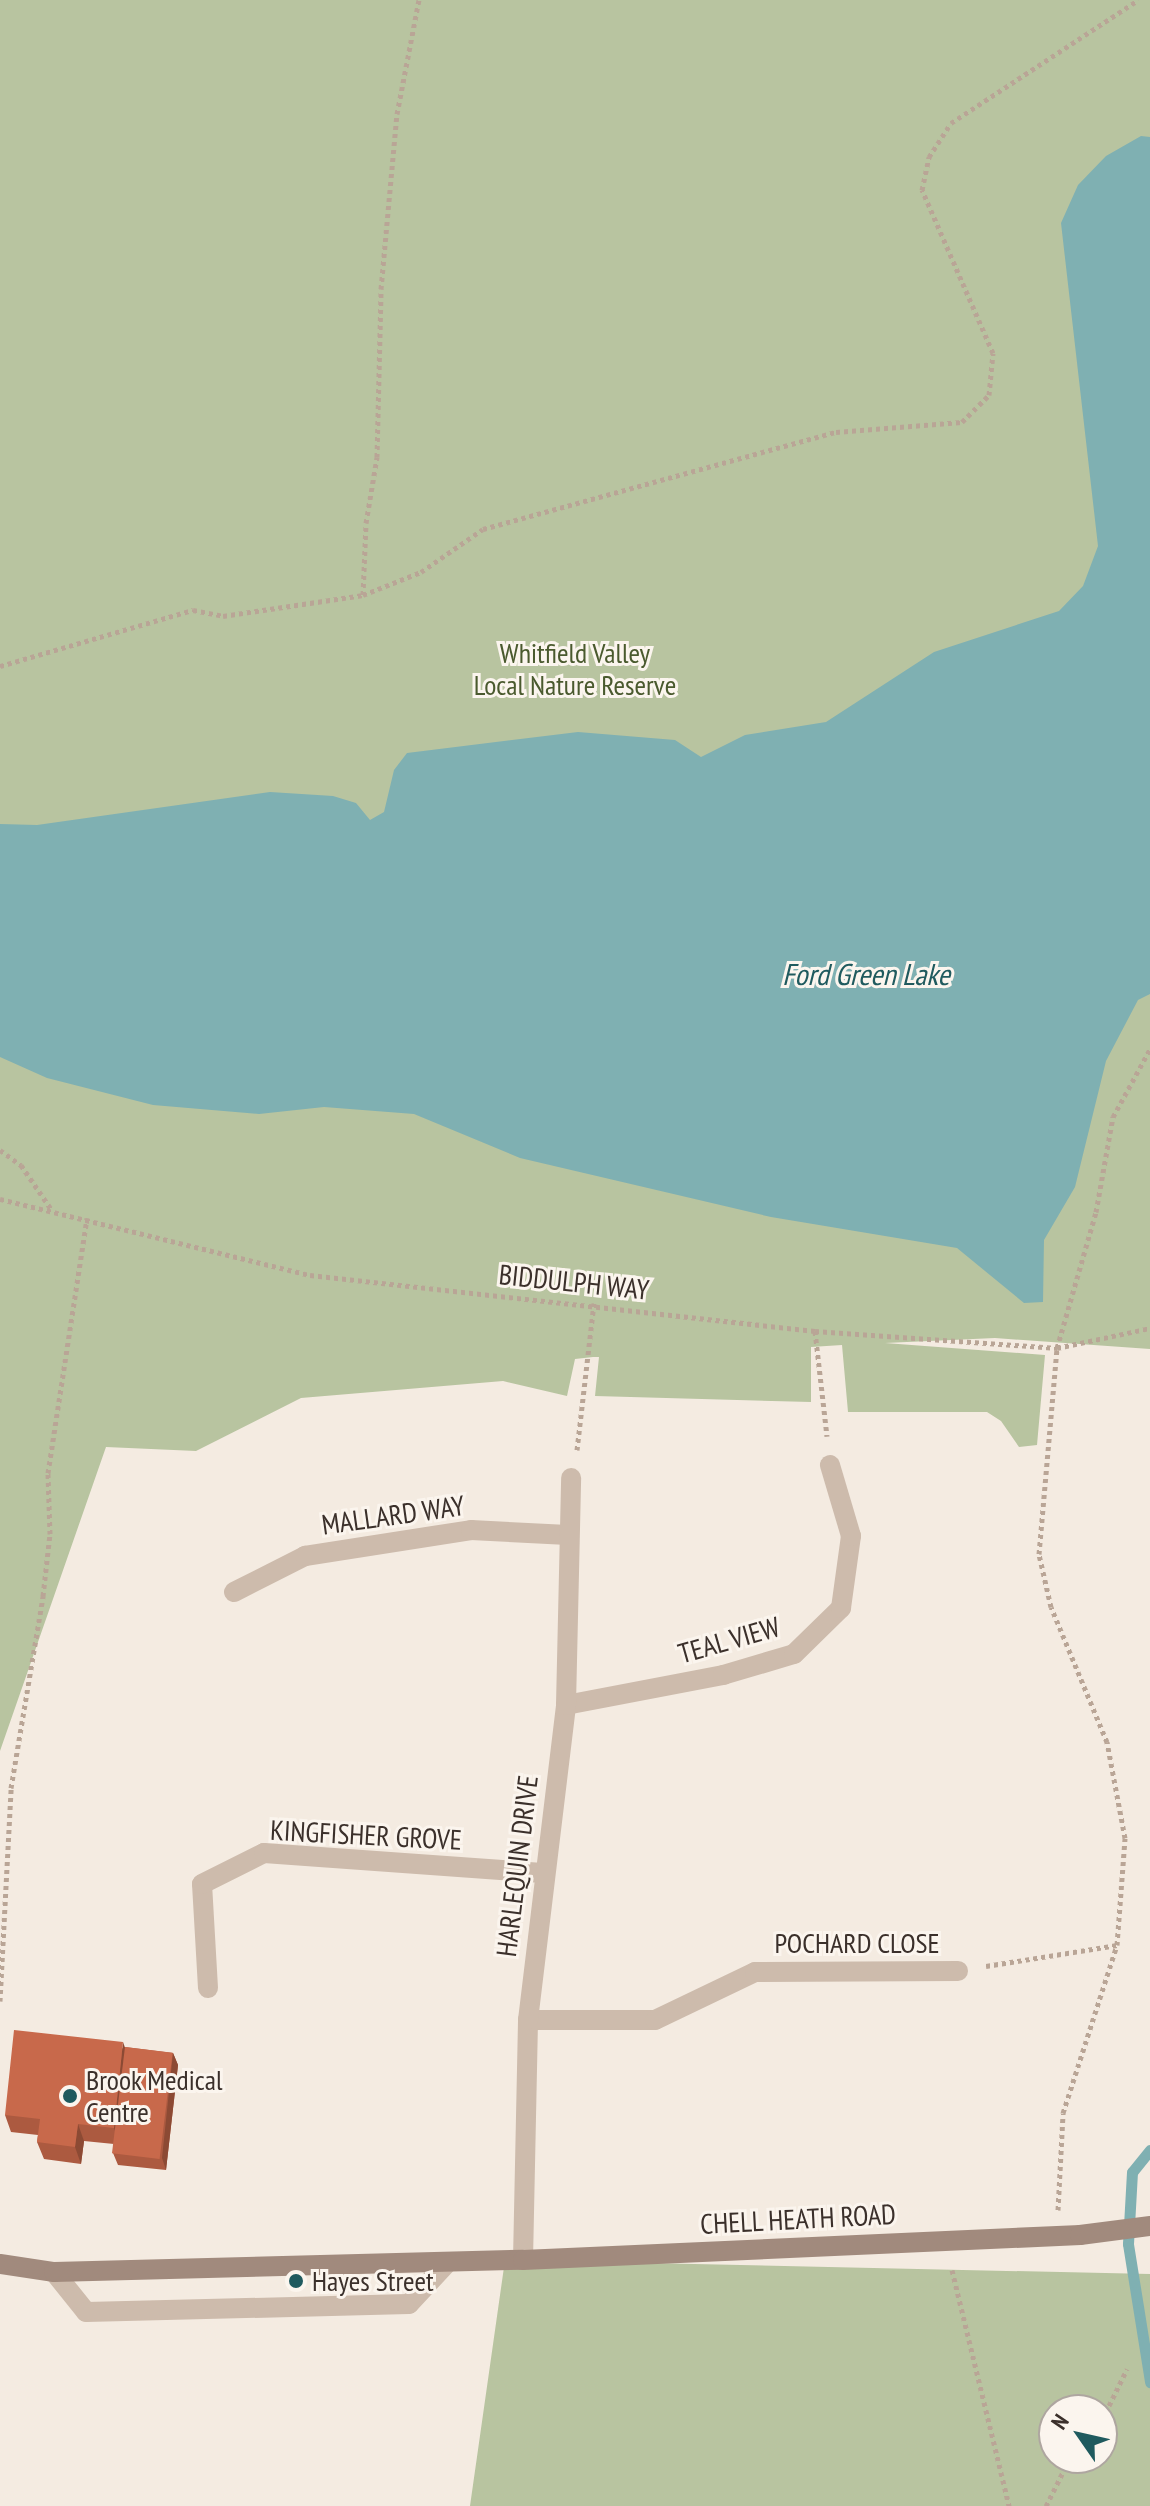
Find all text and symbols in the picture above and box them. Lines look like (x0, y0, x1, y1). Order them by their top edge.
park label: Whitfield Valley Local Nature Reserve (474, 636, 676, 702)
water label: Ford Green Lake (782, 956, 950, 992)
street label: BIDDULPH WAY (497, 1257, 651, 1307)
street label: MALLARD WAY (319, 1488, 467, 1542)
street label: TEAL VIEW (674, 1609, 784, 1671)
street label: HARLEQUIN DRIVE (489, 1773, 545, 1959)
street label: KINGFISHER GROVE (269, 1813, 463, 1857)
street label: POCHARD CLOSE (774, 1926, 940, 1960)
place label: Brook Medical Centre (86, 2063, 223, 2129)
marker: Brook Medical Centre (61, 2087, 79, 2105)
street label: CHELL HEATH ROAD (699, 2197, 897, 2241)
place label: Hayes Street (312, 2264, 434, 2298)
marker: Hayes Street (287, 2272, 305, 2290)
north arrow (1038, 2394, 1118, 2474)
text: N (1045, 2409, 1075, 2434)

